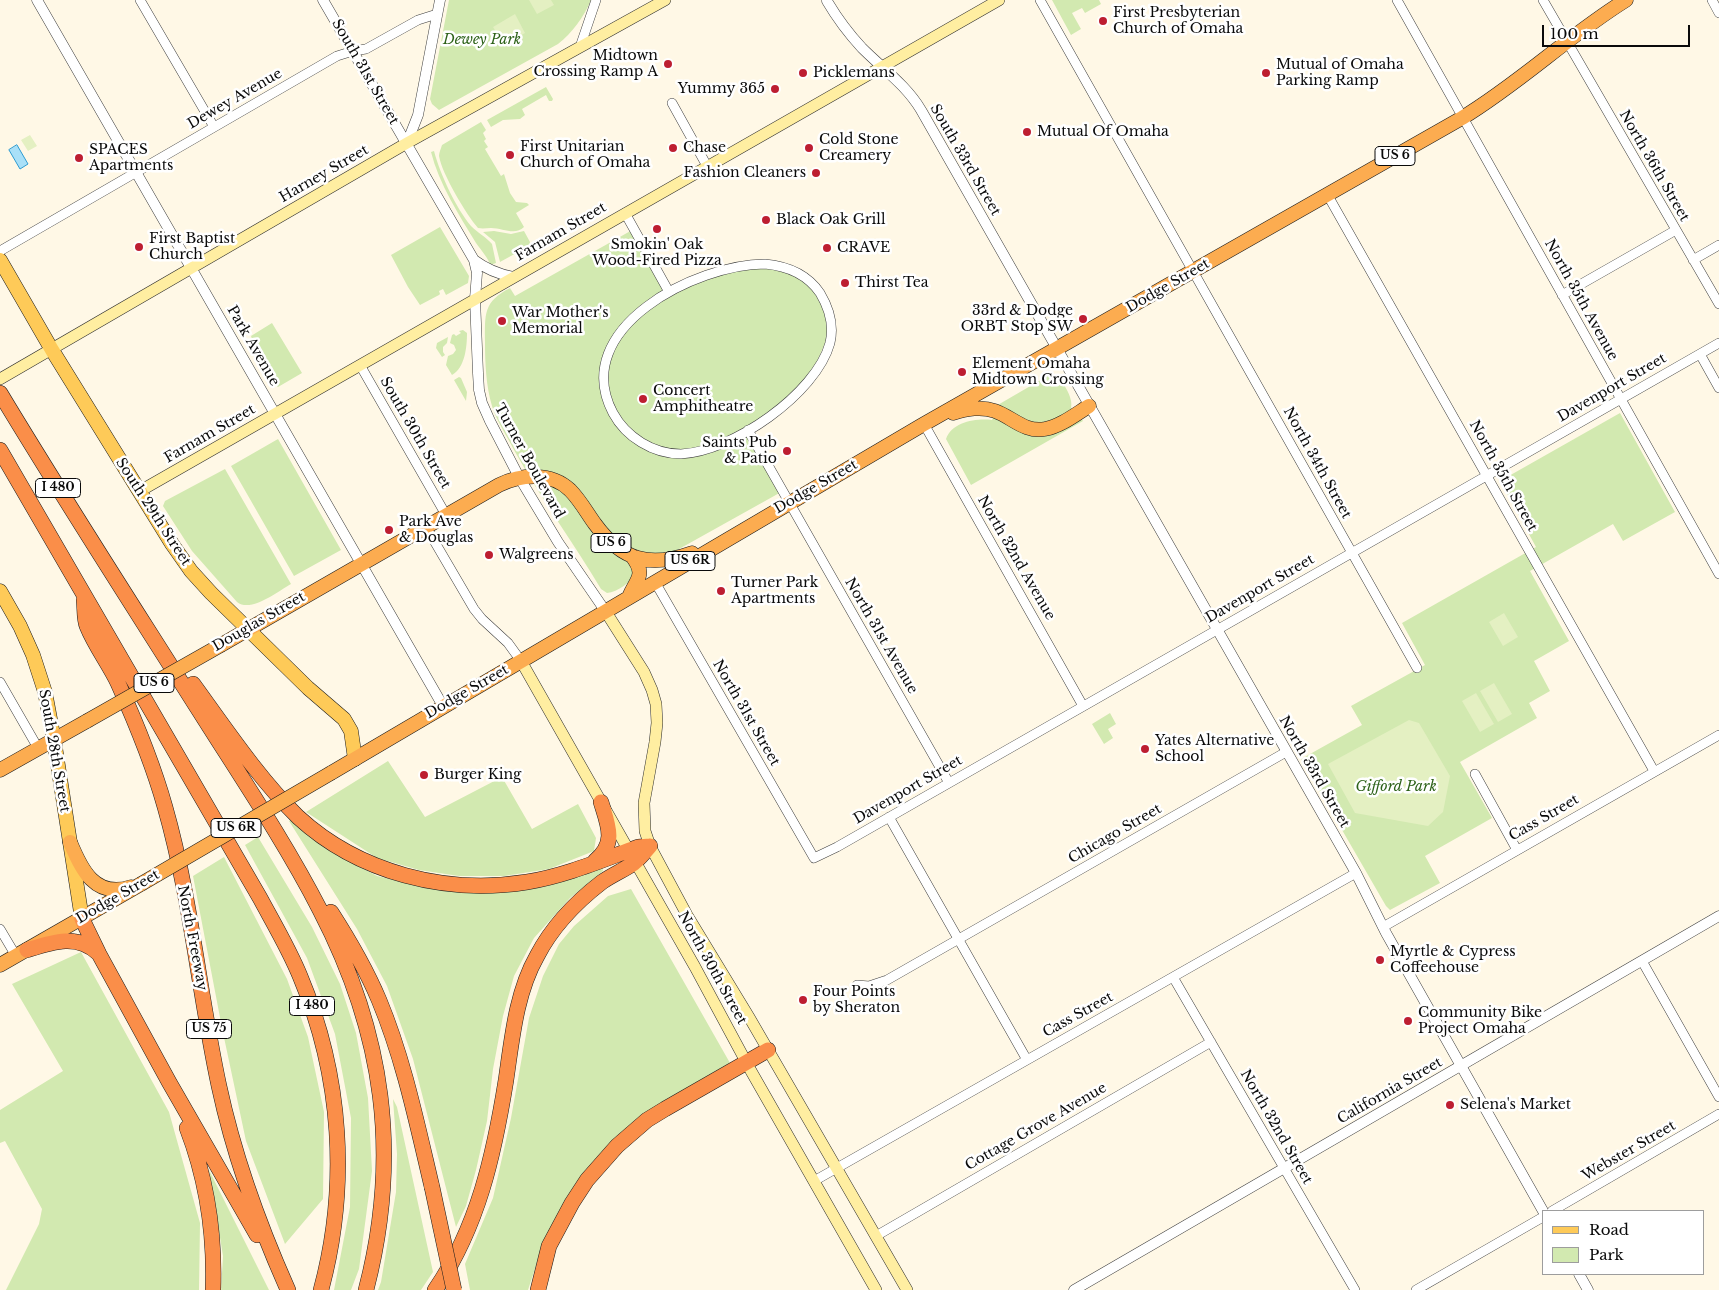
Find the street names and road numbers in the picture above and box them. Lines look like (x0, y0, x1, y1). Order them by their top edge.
street label: South 31st Street (328, 16, 402, 128)
street label: Dewey Avenue (185, 65, 285, 133)
street label: South 33rd Street (926, 101, 1004, 219)
street label: North 36th Street (1615, 107, 1693, 225)
street label: Harney Street (277, 142, 371, 206)
road number: US 6 (1375, 146, 1415, 166)
street label: Farnam Street (513, 199, 609, 265)
street label: North 35th Avenue (1541, 237, 1621, 363)
street label: Dodge Street (1123, 255, 1213, 317)
street label: Park Avenue (223, 303, 283, 389)
street label: Davenport Street (1555, 350, 1669, 426)
street label: South 30th Street (376, 374, 454, 492)
street label: Farnam Street (162, 401, 258, 467)
street label: Turner Boulevard (490, 401, 568, 521)
street label: North 34th Street (1279, 404, 1355, 522)
street label: North 35th Street (1465, 417, 1541, 535)
street label: South 29th Street (112, 455, 194, 569)
street label: Dodge Street (771, 456, 861, 518)
road number: I 480 (36, 478, 80, 498)
street label: North 32nd Avenue (974, 493, 1058, 623)
road number: US 6 (591, 534, 631, 552)
street label: Davenport Street (1203, 551, 1317, 627)
road number: US 6R (665, 552, 715, 570)
street label: North 31st Avenue (841, 575, 921, 697)
street label: Douglas Street (210, 589, 308, 655)
street label: North 31st Street (709, 657, 783, 769)
street label: Dodge Street (422, 661, 512, 723)
road number: US 6 (134, 674, 174, 692)
street label: South 28th Street (35, 688, 73, 814)
street label: North 33rd Street (1275, 713, 1353, 831)
street label: Davenport Street (851, 752, 965, 828)
street label: Cass Street (1506, 791, 1582, 845)
street label: Chicago Street (1066, 801, 1164, 867)
road number: US 6R (211, 818, 261, 838)
street label: Dodge Street (73, 866, 163, 928)
street label: North Freeway (174, 884, 210, 992)
street label: North 30th Street (674, 909, 750, 1027)
street label: Cass Street (1040, 989, 1116, 1041)
road number: I 480 (290, 996, 334, 1016)
road number: US 75 (186, 1020, 232, 1038)
street label: California Street (1335, 1054, 1445, 1128)
street label: North 32nd Street (1236, 1067, 1316, 1187)
street label: Cottage Grove Avenue (962, 1080, 1110, 1174)
street label: Webster Street (1579, 1117, 1679, 1185)

